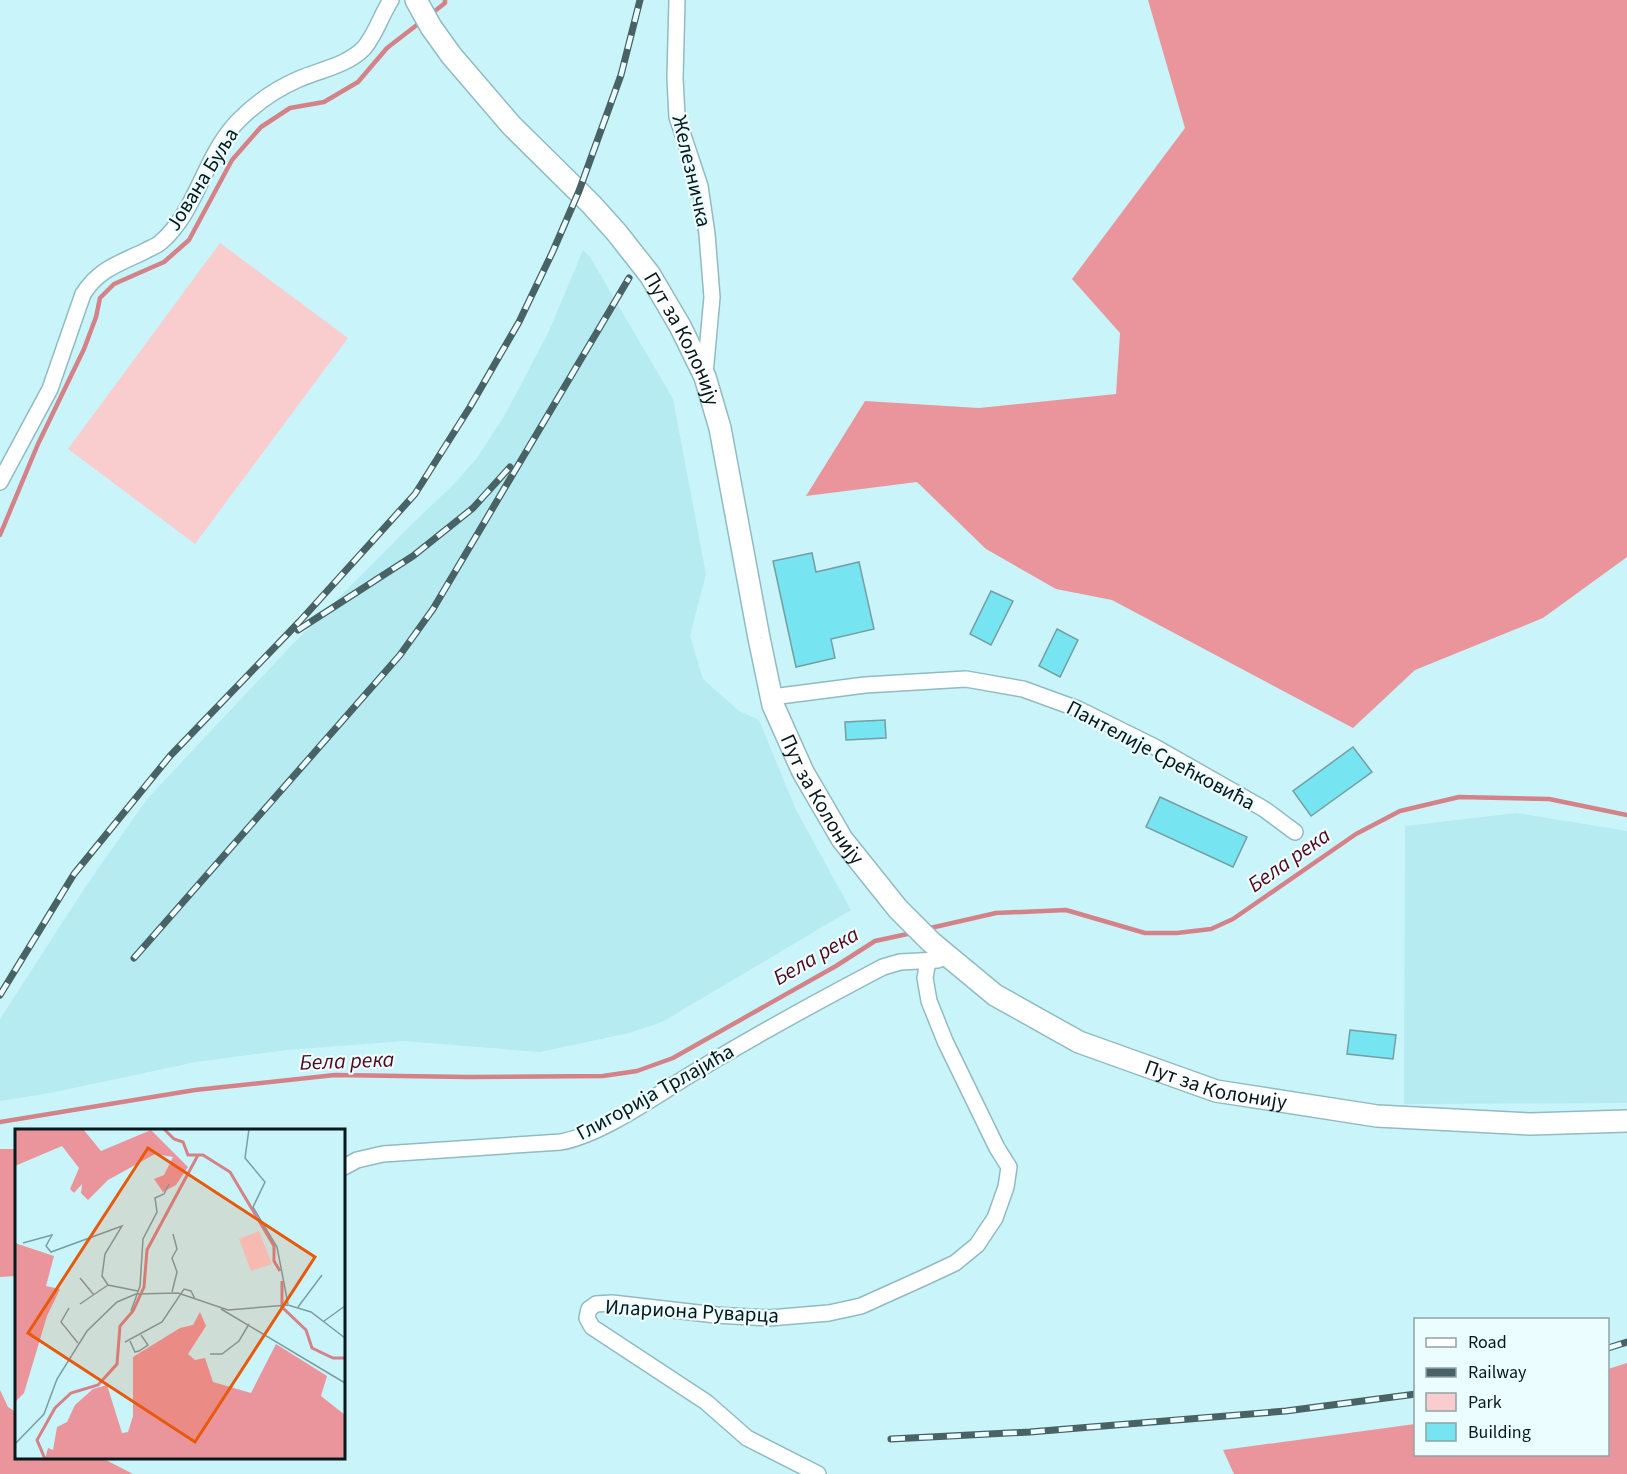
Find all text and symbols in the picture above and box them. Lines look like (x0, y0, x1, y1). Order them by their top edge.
street label: Железничка (665, 112, 719, 230)
street label: Јована Буља (158, 121, 246, 237)
street label: Пут за Колонију (636, 266, 728, 409)
street label: Пантелије Срећковића (1061, 692, 1261, 818)
street label: Пут за Колонију (773, 729, 872, 871)
water label: Бела река (1241, 820, 1337, 900)
water label: Бела река (767, 918, 865, 994)
street label: Глигорија Трлајића (571, 1036, 739, 1148)
water label: Бела река (299, 1043, 395, 1079)
street label: Пут за Колонију (1141, 1052, 1289, 1117)
inset map (15, 1129, 345, 1459)
street label: Илариона Руварца (604, 1291, 780, 1331)
legend (1414, 1318, 1609, 1456)
text: Road (1468, 1330, 1507, 1355)
text: Railway (1468, 1360, 1527, 1385)
text: Park (1468, 1390, 1502, 1415)
text: Building (1468, 1420, 1531, 1445)

